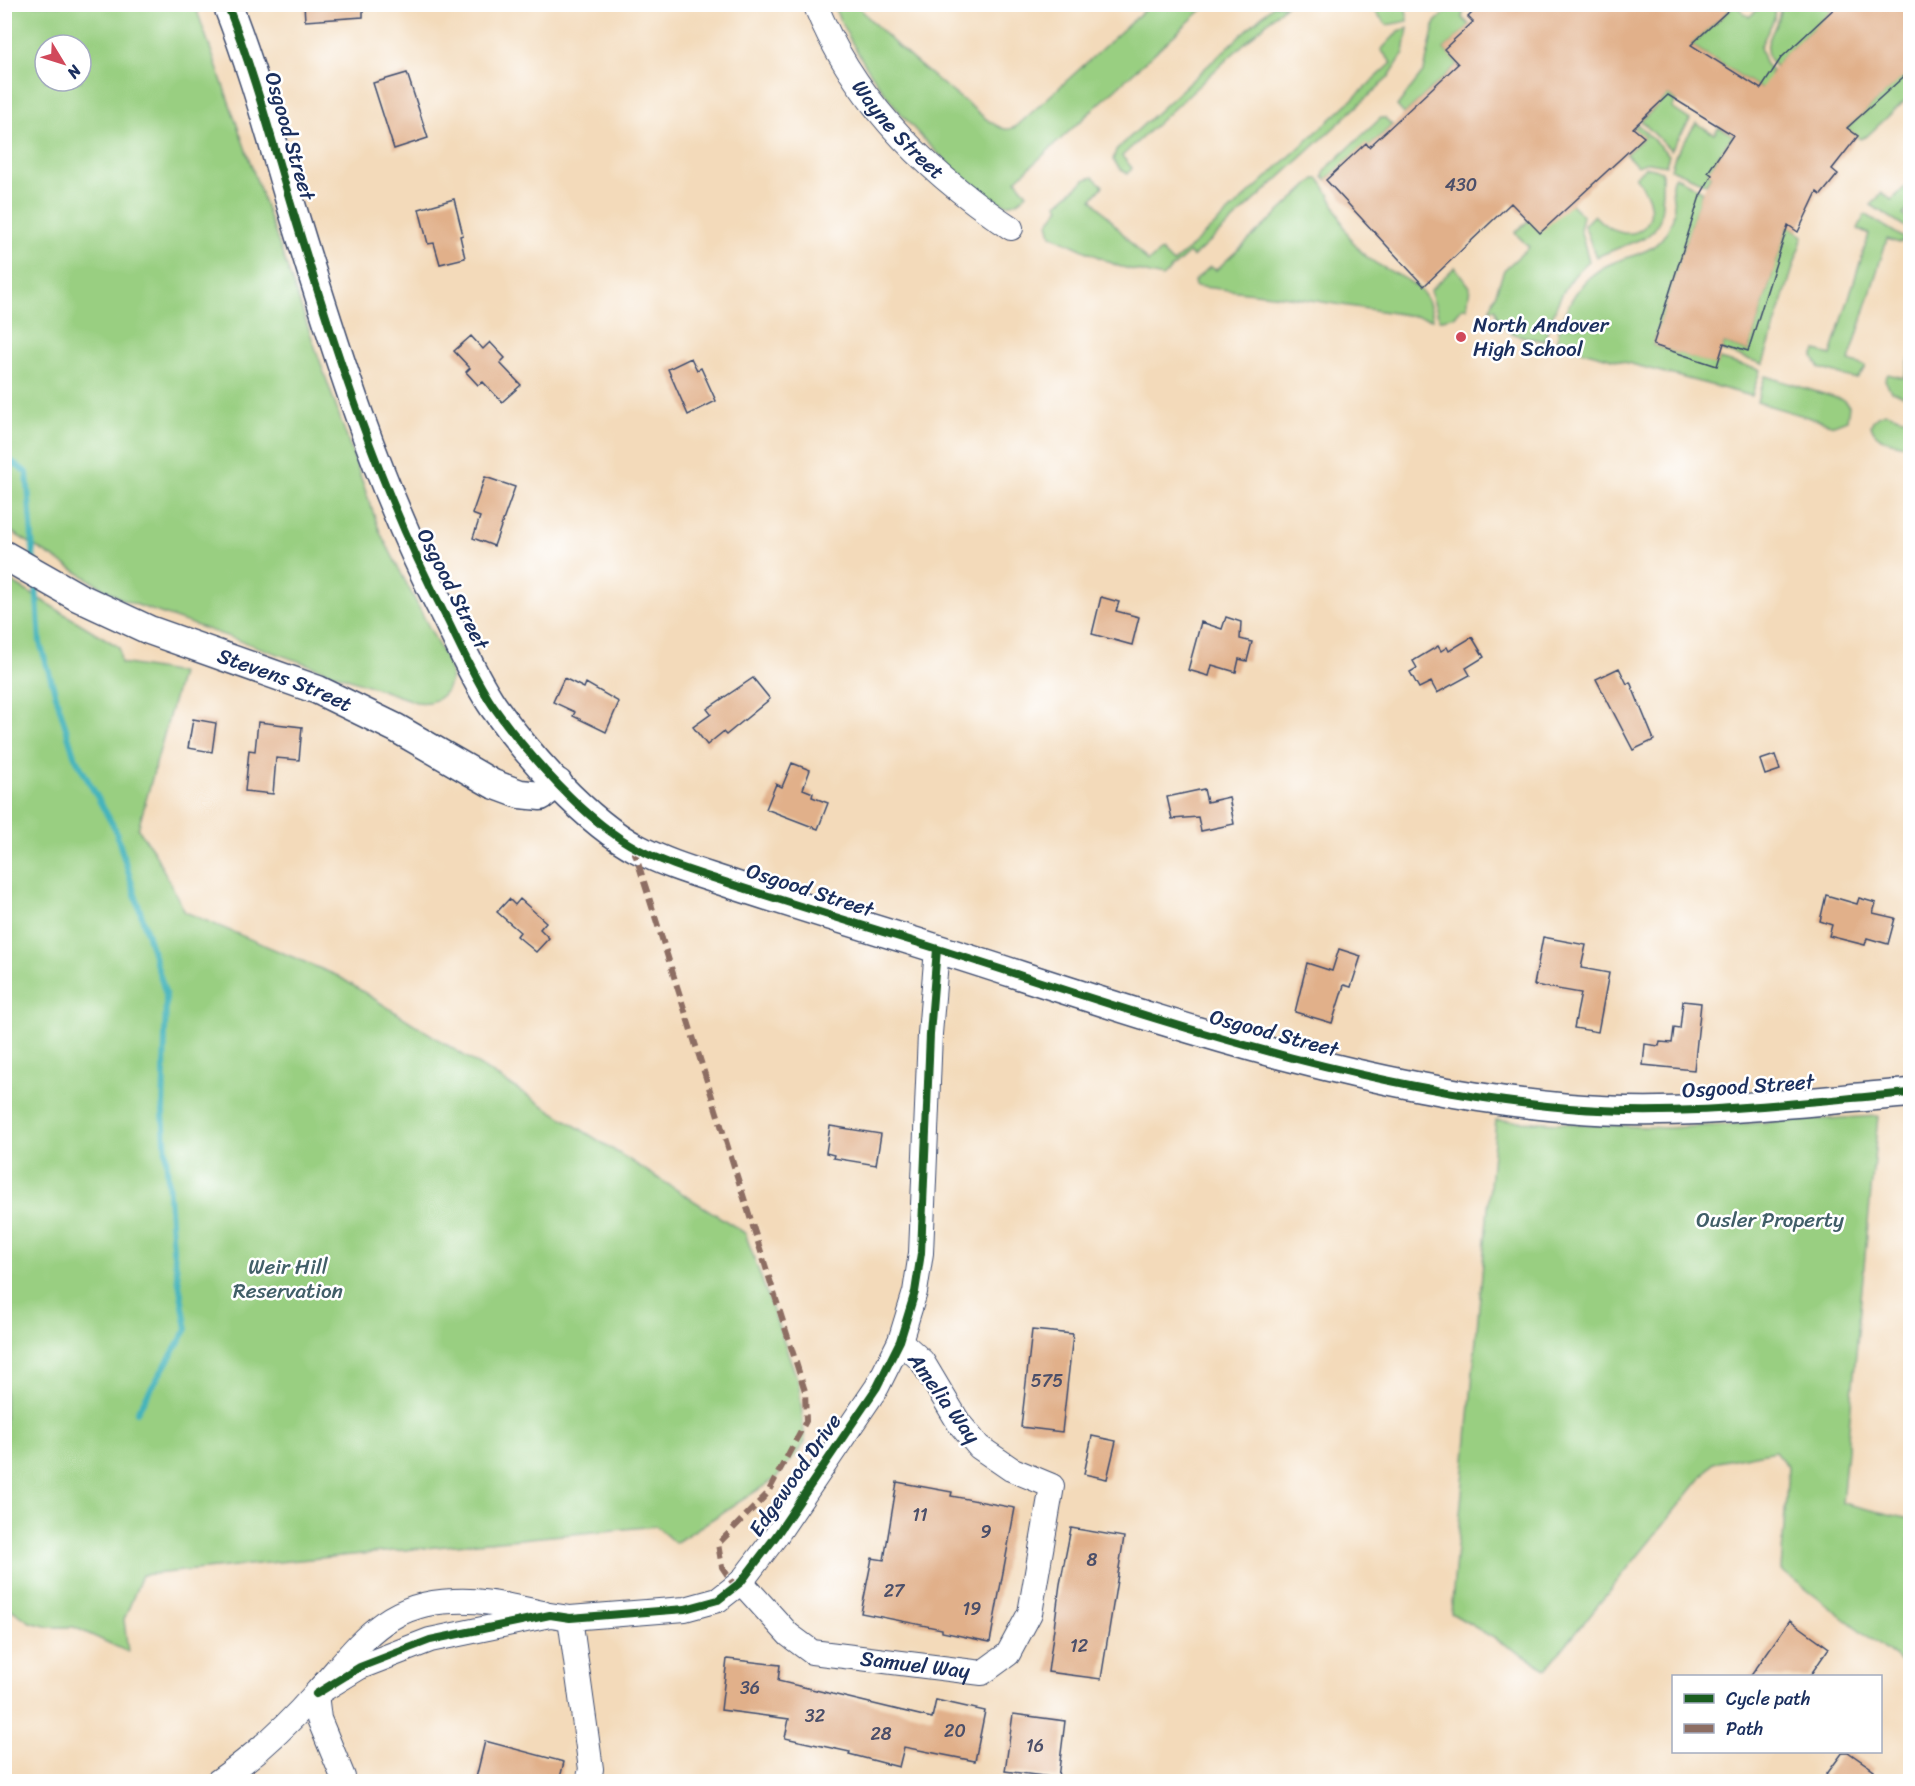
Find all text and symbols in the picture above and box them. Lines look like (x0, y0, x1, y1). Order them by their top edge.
north arrow (33, 33, 93, 93)
text: N (59, 58, 90, 86)
street label: Osgood Street (254, 67, 327, 206)
street label: Wayne Street (841, 72, 954, 190)
house number: 430 (1445, 169, 1477, 201)
place label: North Andover High School (1473, 306, 1610, 368)
marker: North Andover High School (1454, 330, 1468, 344)
street label: Osgood Street (406, 522, 501, 658)
street label: Stevens Street (212, 637, 359, 723)
street label: Osgood Street (741, 852, 880, 929)
street label: Osgood Street (1205, 998, 1344, 1069)
street label: Osgood Street (1681, 1062, 1817, 1110)
park label: Ousler Property (1696, 1201, 1844, 1239)
park label: Weir Hill Reservation (233, 1248, 343, 1310)
street label: Amelia Way (897, 1343, 991, 1452)
house number: 575 (1031, 1365, 1063, 1397)
street label: Edgewood Drive (738, 1405, 852, 1545)
house number: 11 (912, 1499, 928, 1531)
house number: 9 (980, 1516, 992, 1548)
house number: 8 (1087, 1544, 1098, 1576)
house number: 27 (884, 1575, 906, 1607)
house number: 19 (963, 1593, 981, 1625)
house number: 12 (1070, 1630, 1088, 1662)
street label: Samuel Way (858, 1639, 972, 1690)
house number: 36 (740, 1672, 760, 1704)
legend (1672, 1675, 1882, 1753)
text: Cycle path (1726, 1683, 1810, 1715)
house number: 32 (805, 1700, 825, 1732)
text: Path (1726, 1713, 1763, 1745)
house number: 20 (944, 1715, 966, 1747)
house number: 28 (870, 1718, 892, 1750)
house number: 16 (1026, 1730, 1044, 1762)

